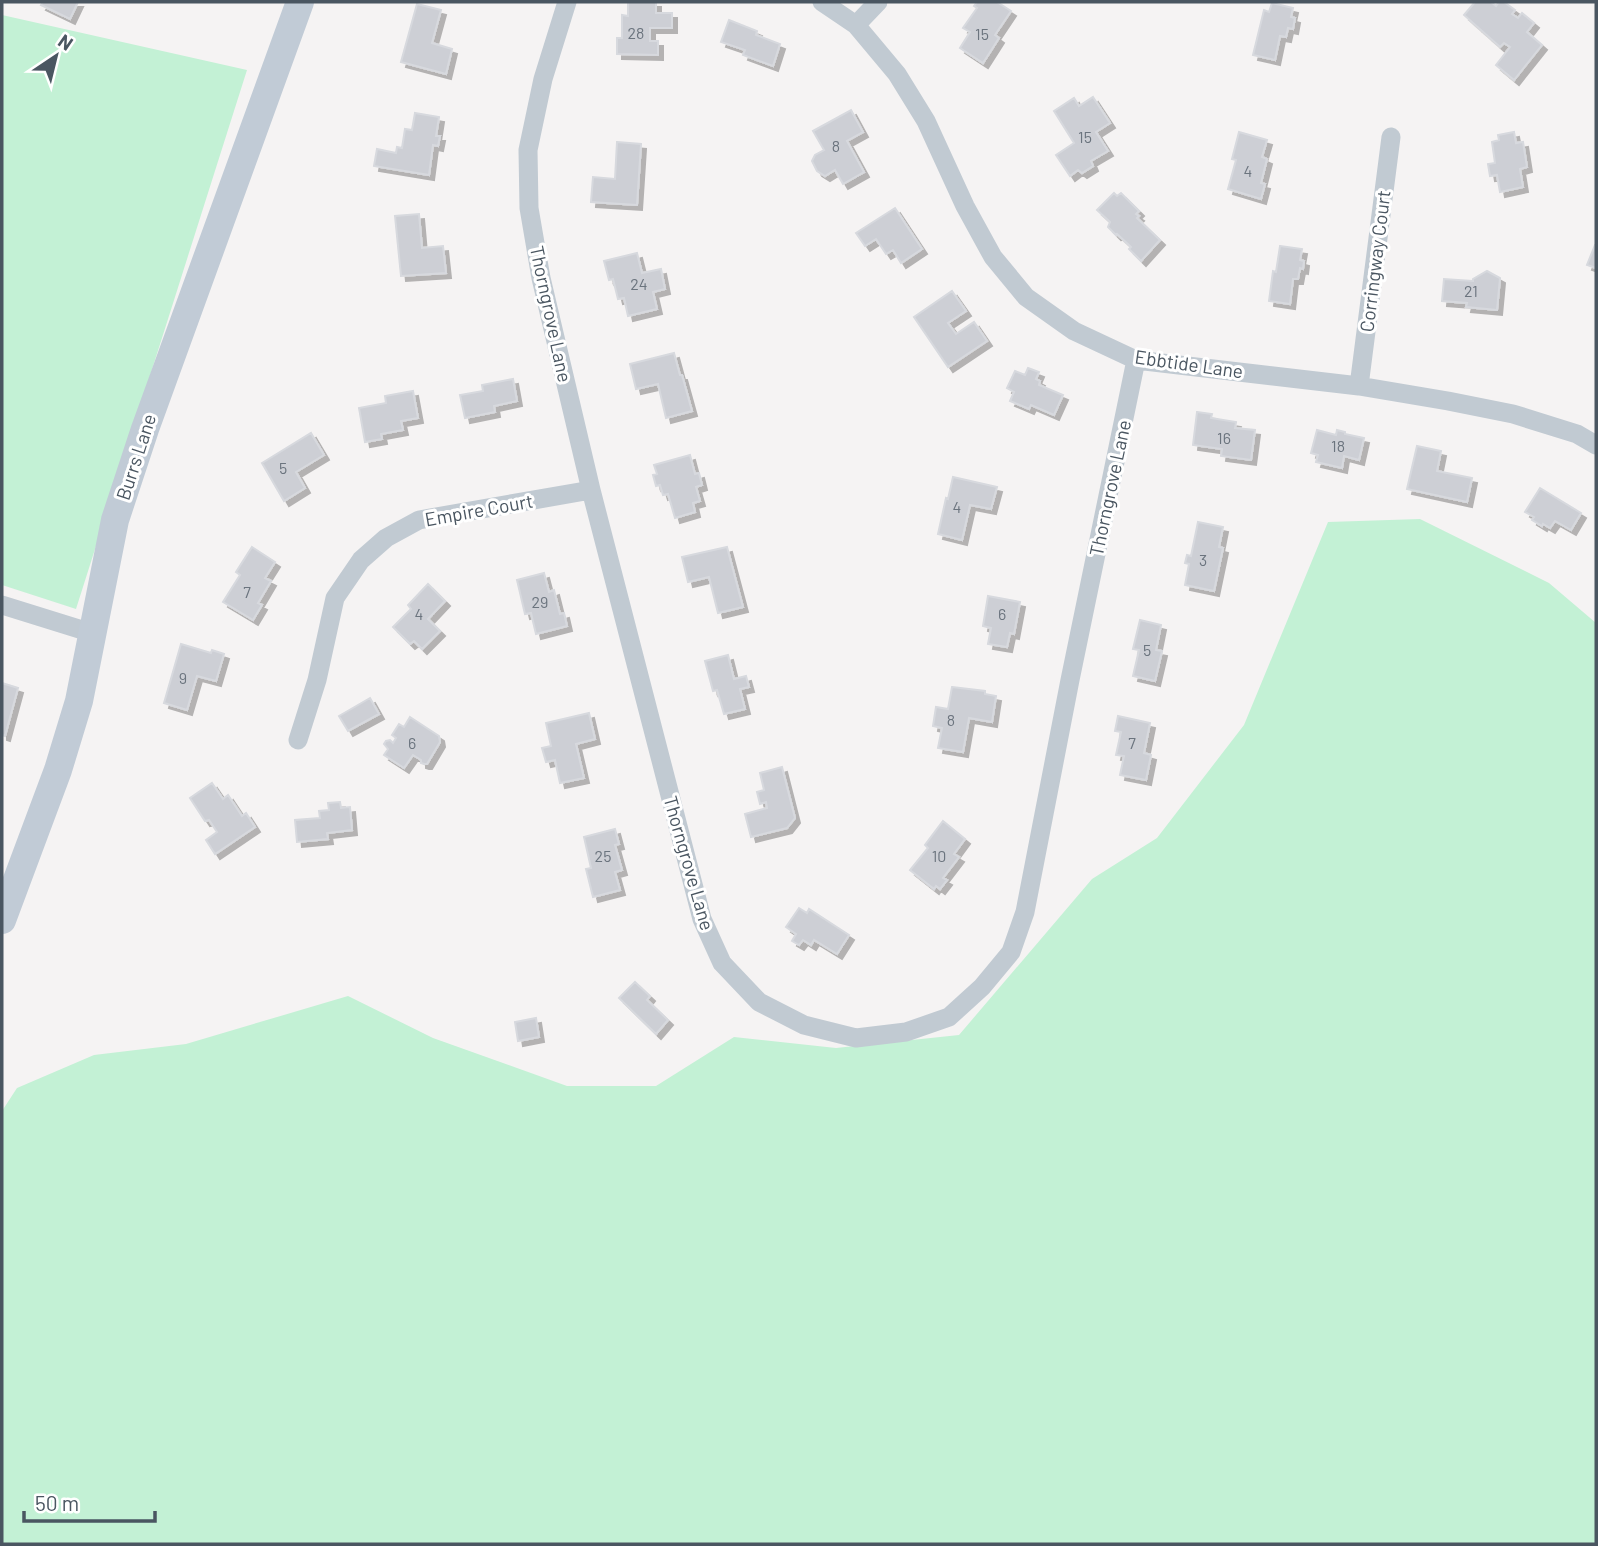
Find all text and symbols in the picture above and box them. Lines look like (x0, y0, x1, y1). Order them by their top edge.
north arrow (21, 21, 91, 91)
house number: 28 (628, 23, 644, 42)
house number: 15 (975, 24, 989, 43)
text: N (54, 29, 78, 55)
house number: 15 (1078, 127, 1092, 146)
house number: 8 (832, 136, 840, 155)
house number: 4 (1244, 161, 1252, 180)
street label: Corringway Court (1354, 189, 1395, 333)
street label: Thorngrove Lane (526, 244, 577, 384)
house number: 24 (630, 274, 648, 293)
house number: 21 (1464, 281, 1478, 300)
street label: Ebbtide Lane (1133, 345, 1245, 382)
street label: Burrs Lane (111, 411, 160, 503)
street label: Thorngrove Lane (1084, 418, 1135, 558)
house number: 16 (1217, 428, 1231, 447)
house number: 18 (1331, 436, 1345, 455)
house number: 5 (279, 458, 287, 477)
street label: Empire Court (423, 489, 535, 530)
house number: 4 (953, 497, 961, 516)
house number: 3 (1199, 550, 1207, 569)
house number: 7 (243, 582, 251, 601)
house number: 29 (532, 592, 548, 611)
house number: 4 (415, 604, 423, 623)
house number: 6 (998, 604, 1006, 623)
house number: 5 (1143, 640, 1151, 659)
house number: 9 (179, 668, 187, 687)
house number: 8 (947, 710, 955, 729)
house number: 6 (408, 733, 416, 752)
house number: 7 (1128, 733, 1136, 752)
street label: Thorngrove Lane (659, 793, 720, 933)
house number: 25 (595, 846, 611, 865)
house number: 10 (932, 846, 946, 865)
scale bar (24, 1480, 156, 1524)
text: 50 m (35, 1490, 79, 1515)

